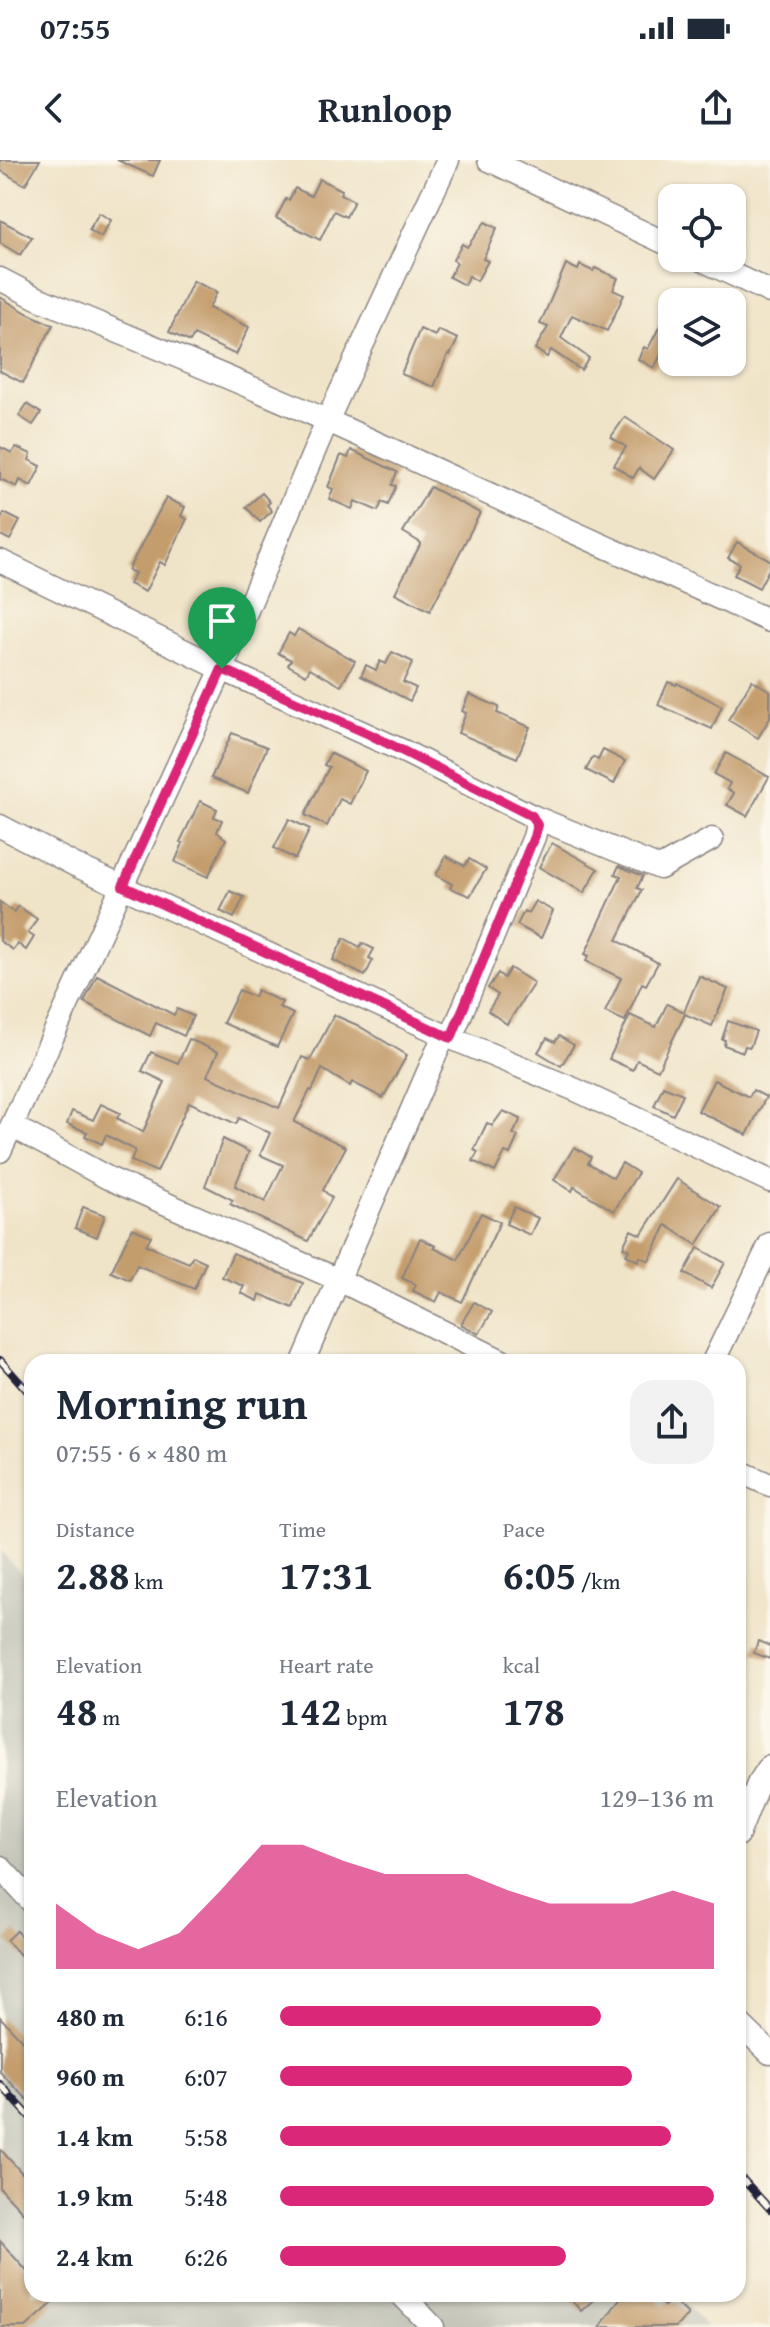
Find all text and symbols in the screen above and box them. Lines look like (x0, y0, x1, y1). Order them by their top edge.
text: 07:55 (40, 6, 111, 50)
text: Runloop (318, 82, 452, 135)
icon: back (32, 86, 76, 130)
icon: share (694, 86, 738, 130)
map controls (658, 184, 746, 376)
button: locate (658, 184, 746, 272)
button: layers (658, 288, 746, 376)
pin (188, 587, 256, 669)
icon: arrive (200, 599, 244, 643)
text: Morning run (56, 1371, 307, 1435)
button: share (630, 1380, 714, 1464)
text: 07:55 · 6 × 480 m (56, 1433, 227, 1472)
text: Distance (56, 1513, 135, 1545)
text: Time (279, 1513, 326, 1545)
text: Pace (503, 1513, 545, 1545)
text: 2.88 (56, 1545, 129, 1604)
text: 17:31 (279, 1545, 374, 1604)
text: 6:05 (503, 1545, 576, 1604)
text: km (129, 1565, 163, 1597)
text: /km (576, 1565, 621, 1597)
text: Elevation (56, 1649, 142, 1681)
text: Heart rate (279, 1649, 374, 1681)
text: kcal (503, 1649, 540, 1681)
text: 48 (56, 1681, 97, 1740)
text: 142 (279, 1681, 342, 1740)
text: 178 (503, 1681, 565, 1740)
text: m (97, 1701, 120, 1733)
text: bpm (342, 1701, 388, 1733)
text: Elevation (56, 1778, 158, 1817)
text: 129–136 m (600, 1778, 714, 1817)
text: 480 m (56, 1997, 124, 2036)
text: 6:16 (184, 1997, 228, 2036)
text: 960 m (56, 2057, 124, 2096)
text: 6:07 (184, 2057, 228, 2096)
text: 1.4 km (56, 2117, 133, 2156)
text: 5:58 (184, 2117, 228, 2156)
text: 1.9 km (56, 2177, 133, 2216)
text: 5:48 (184, 2177, 228, 2216)
text: 2.4 km (56, 2237, 133, 2276)
text: 6:26 (184, 2237, 228, 2276)

